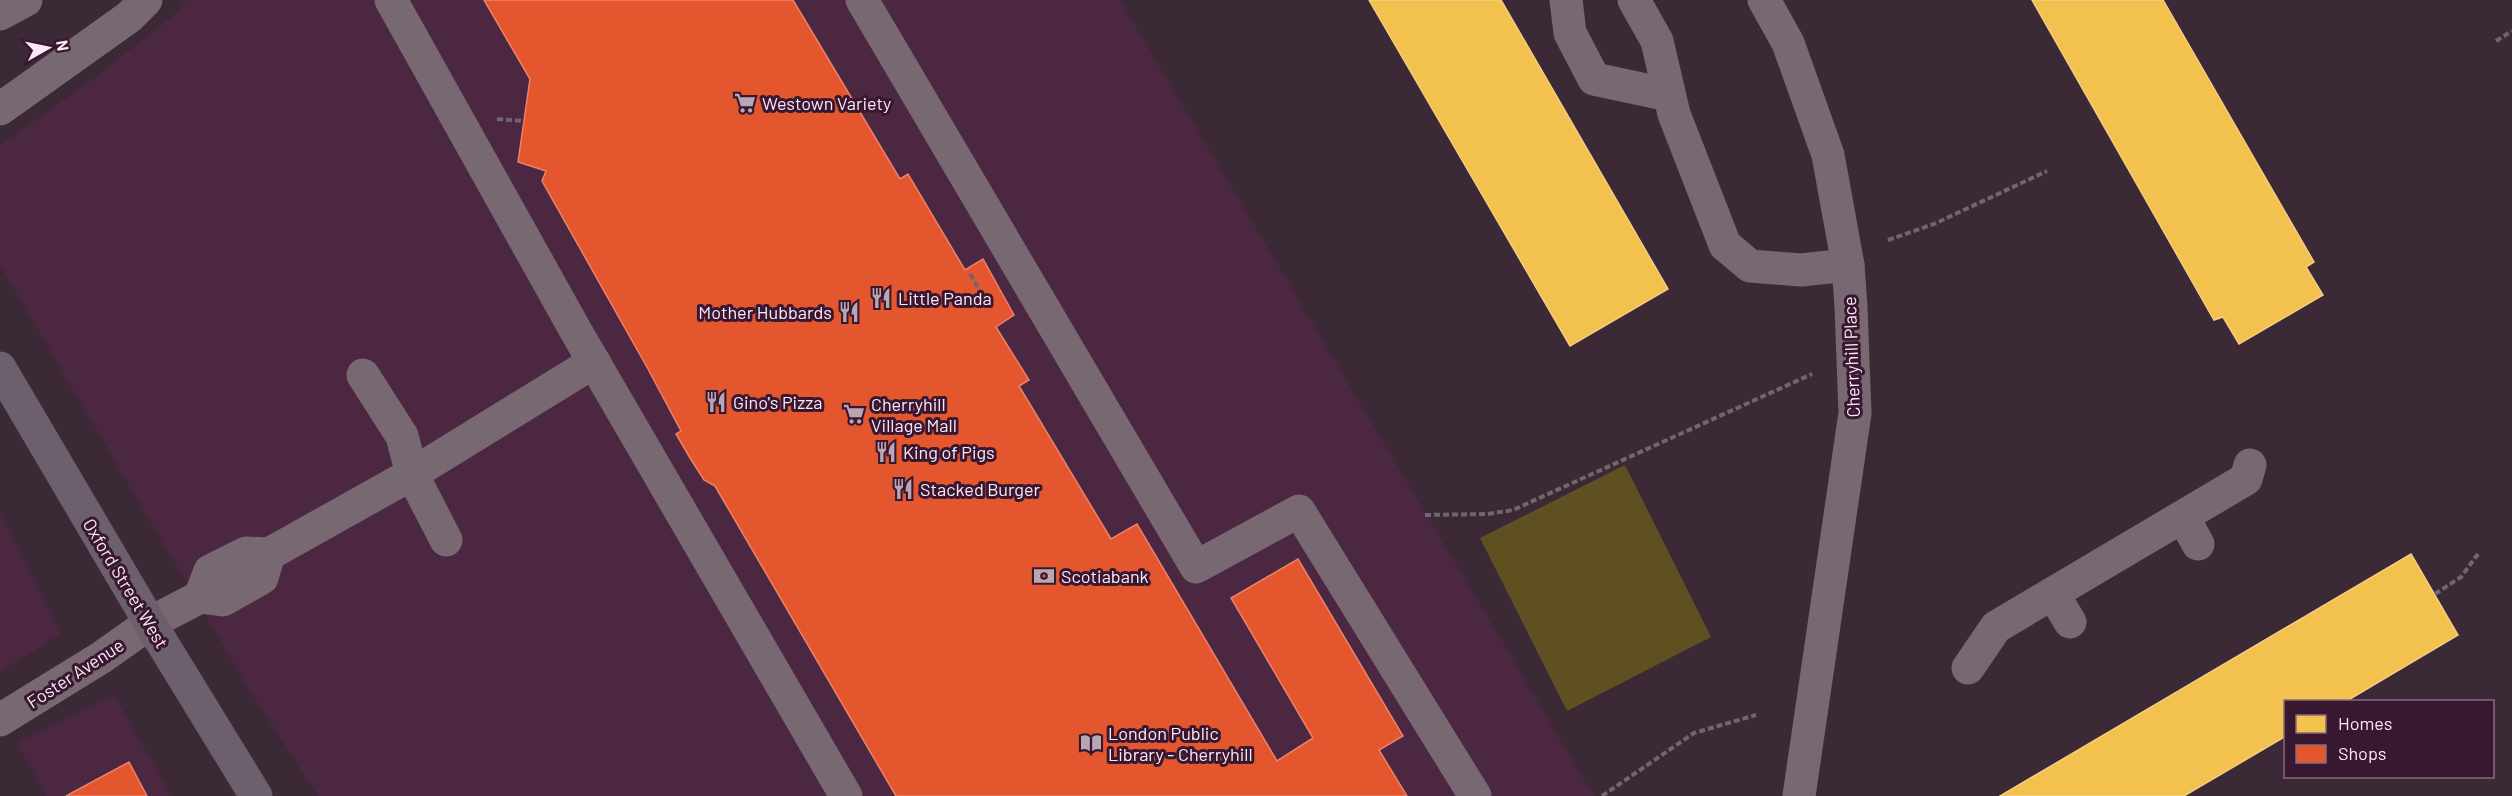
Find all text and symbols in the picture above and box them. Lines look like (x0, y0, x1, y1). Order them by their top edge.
north arrow (18, 18, 78, 78)
text: N (53, 39, 74, 52)
supermarket icon: Westown Variety (733, 91, 757, 115)
place label: Westown Variety (762, 92, 891, 114)
restaurant icon: Little Panda (869, 286, 893, 310)
place label: Little Panda (898, 287, 992, 309)
street label: Cherryhill Place (1838, 296, 1864, 418)
restaurant icon: Mother Hubbards (837, 300, 861, 324)
place label: Mother Hubbards (698, 301, 832, 323)
restaurant icon: Gino's Pizza (704, 390, 728, 414)
place label: Gino's Pizza (733, 391, 822, 413)
place label: Cherryhill Village Mall (871, 393, 957, 436)
supermarket icon: Cherryhill Village Mall (842, 402, 866, 426)
restaurant icon: King of Pigs (874, 440, 898, 464)
place label: King of Pigs (903, 441, 995, 463)
restaurant icon: Stacked Burger (891, 477, 915, 501)
place label: Stacked Burger (920, 478, 1041, 500)
street label: Oxford Street West (79, 514, 173, 652)
bank icon: Scotiabank (1032, 564, 1056, 588)
place label: Scotiabank (1061, 565, 1149, 587)
street label: Foster Avenue (22, 633, 128, 713)
legend (2284, 700, 2494, 778)
text: Homes (2338, 712, 2392, 734)
place label: London Public Library - Cherryhill (1108, 722, 1253, 765)
library icon: London Public Library - Cherryhill (1079, 731, 1103, 755)
text: Shops (2338, 742, 2387, 764)

